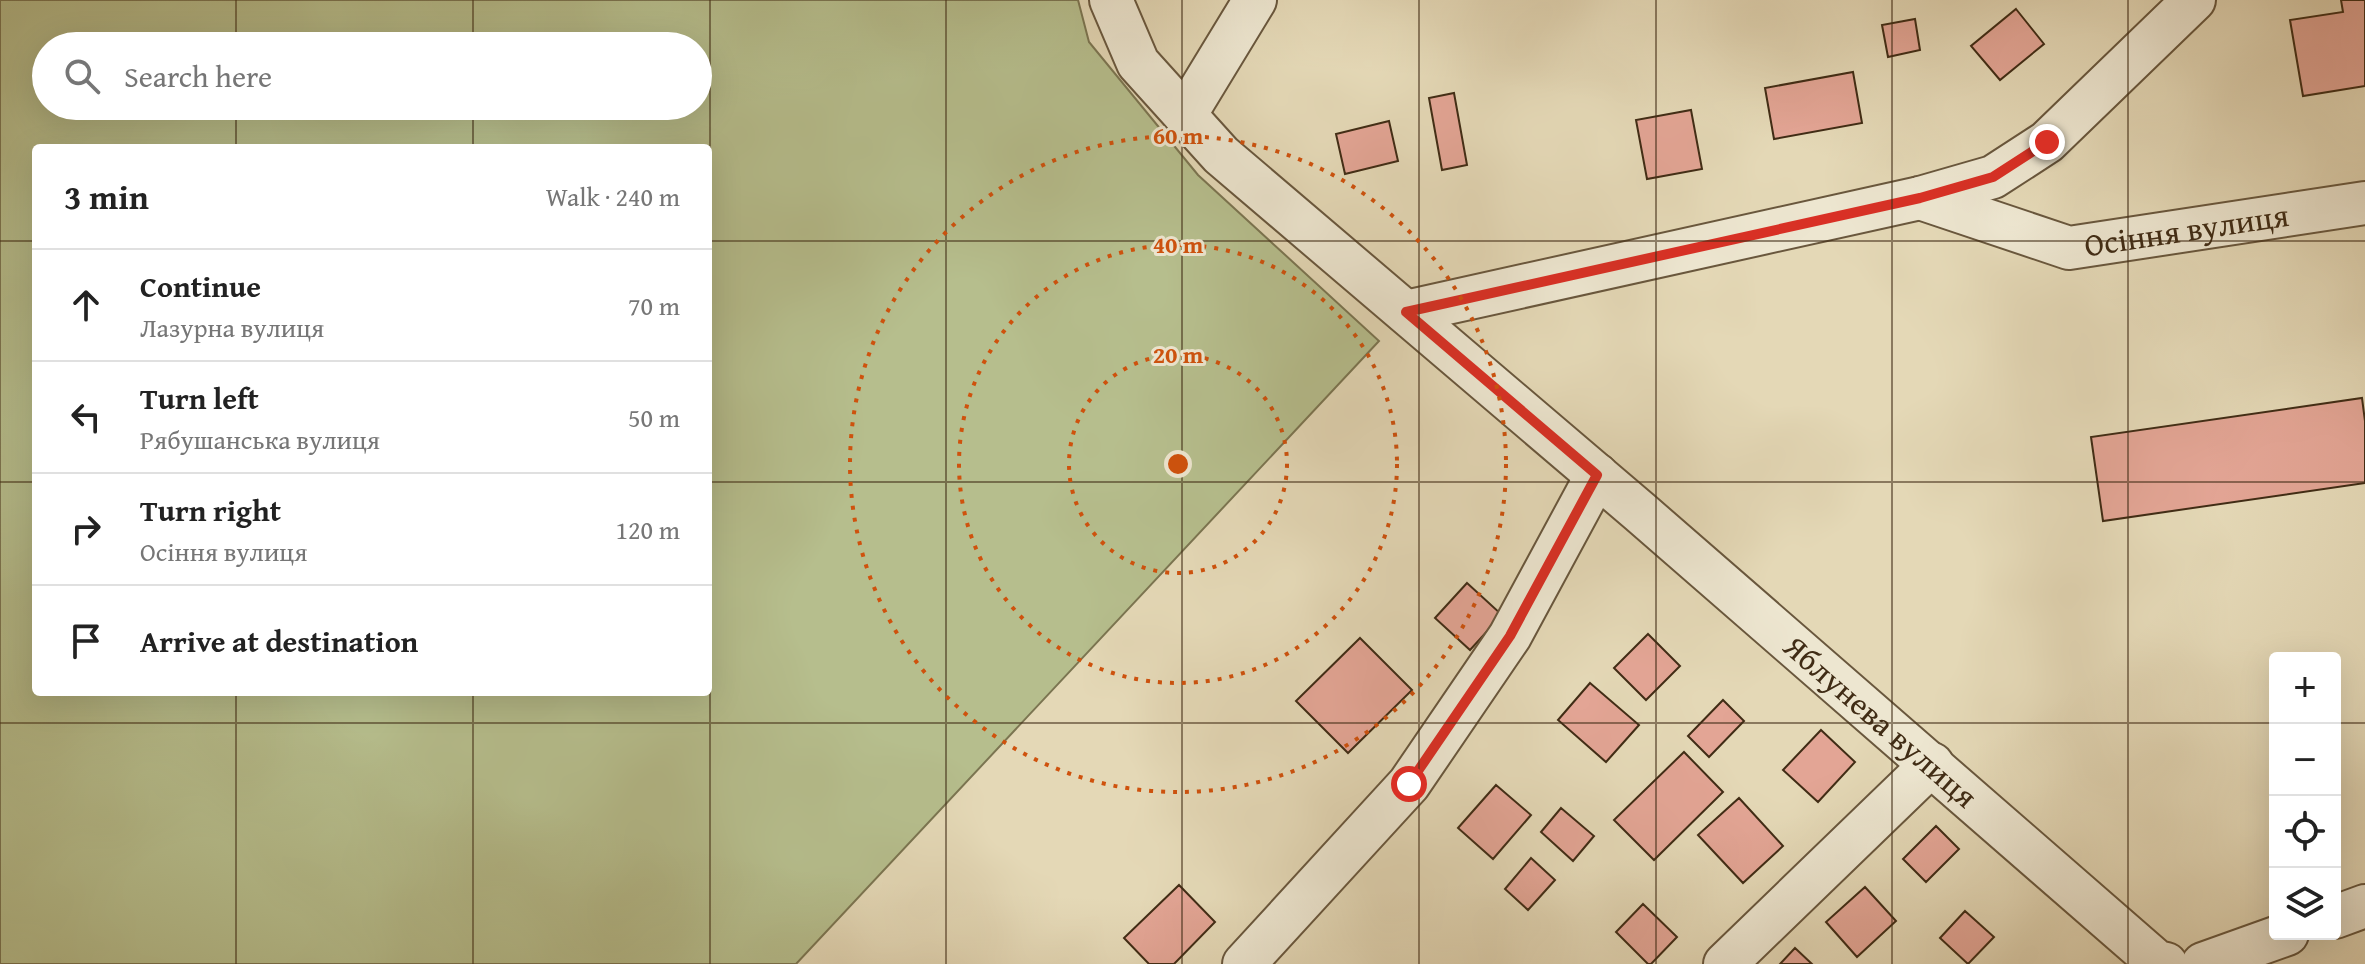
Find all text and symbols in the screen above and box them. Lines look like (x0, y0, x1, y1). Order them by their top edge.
search box (32, 32, 712, 120)
icon: search (60, 54, 104, 98)
text: Search here (124, 54, 272, 98)
text: 60 m (1153, 118, 1204, 153)
route end (2029, 124, 2065, 160)
text: 3 min (64, 172, 149, 221)
text: Walk · 240 m (546, 177, 680, 216)
street label: Осіння вулиця (2081, 191, 2292, 268)
text: 40 m (1153, 227, 1204, 262)
text: Continue (140, 264, 261, 308)
icon: ahead (64, 283, 108, 327)
text: 70 m (628, 286, 680, 325)
text: Лазурна вулиця (140, 308, 324, 347)
text: 20 m (1153, 337, 1204, 372)
text: Turn left (140, 376, 259, 420)
icon: left (64, 395, 108, 439)
text: 50 m (628, 398, 680, 437)
text: Рябушанська вулиця (140, 420, 380, 459)
centre of rings (1164, 450, 1192, 478)
text: Turn right (140, 488, 281, 532)
icon: right (64, 507, 108, 551)
text: 120 m (615, 510, 680, 549)
text: Осіння вулиця (140, 532, 307, 571)
icon: arrive (64, 619, 108, 663)
text: Arrive at destination (140, 619, 418, 663)
street label: Яблунева вулиця (1773, 623, 1988, 819)
map controls (2269, 652, 2341, 940)
button: + (2269, 652, 2341, 724)
button: − (2269, 724, 2341, 796)
route start (1391, 766, 1427, 802)
button: locate (2269, 796, 2341, 868)
button: layers (2269, 868, 2341, 940)

